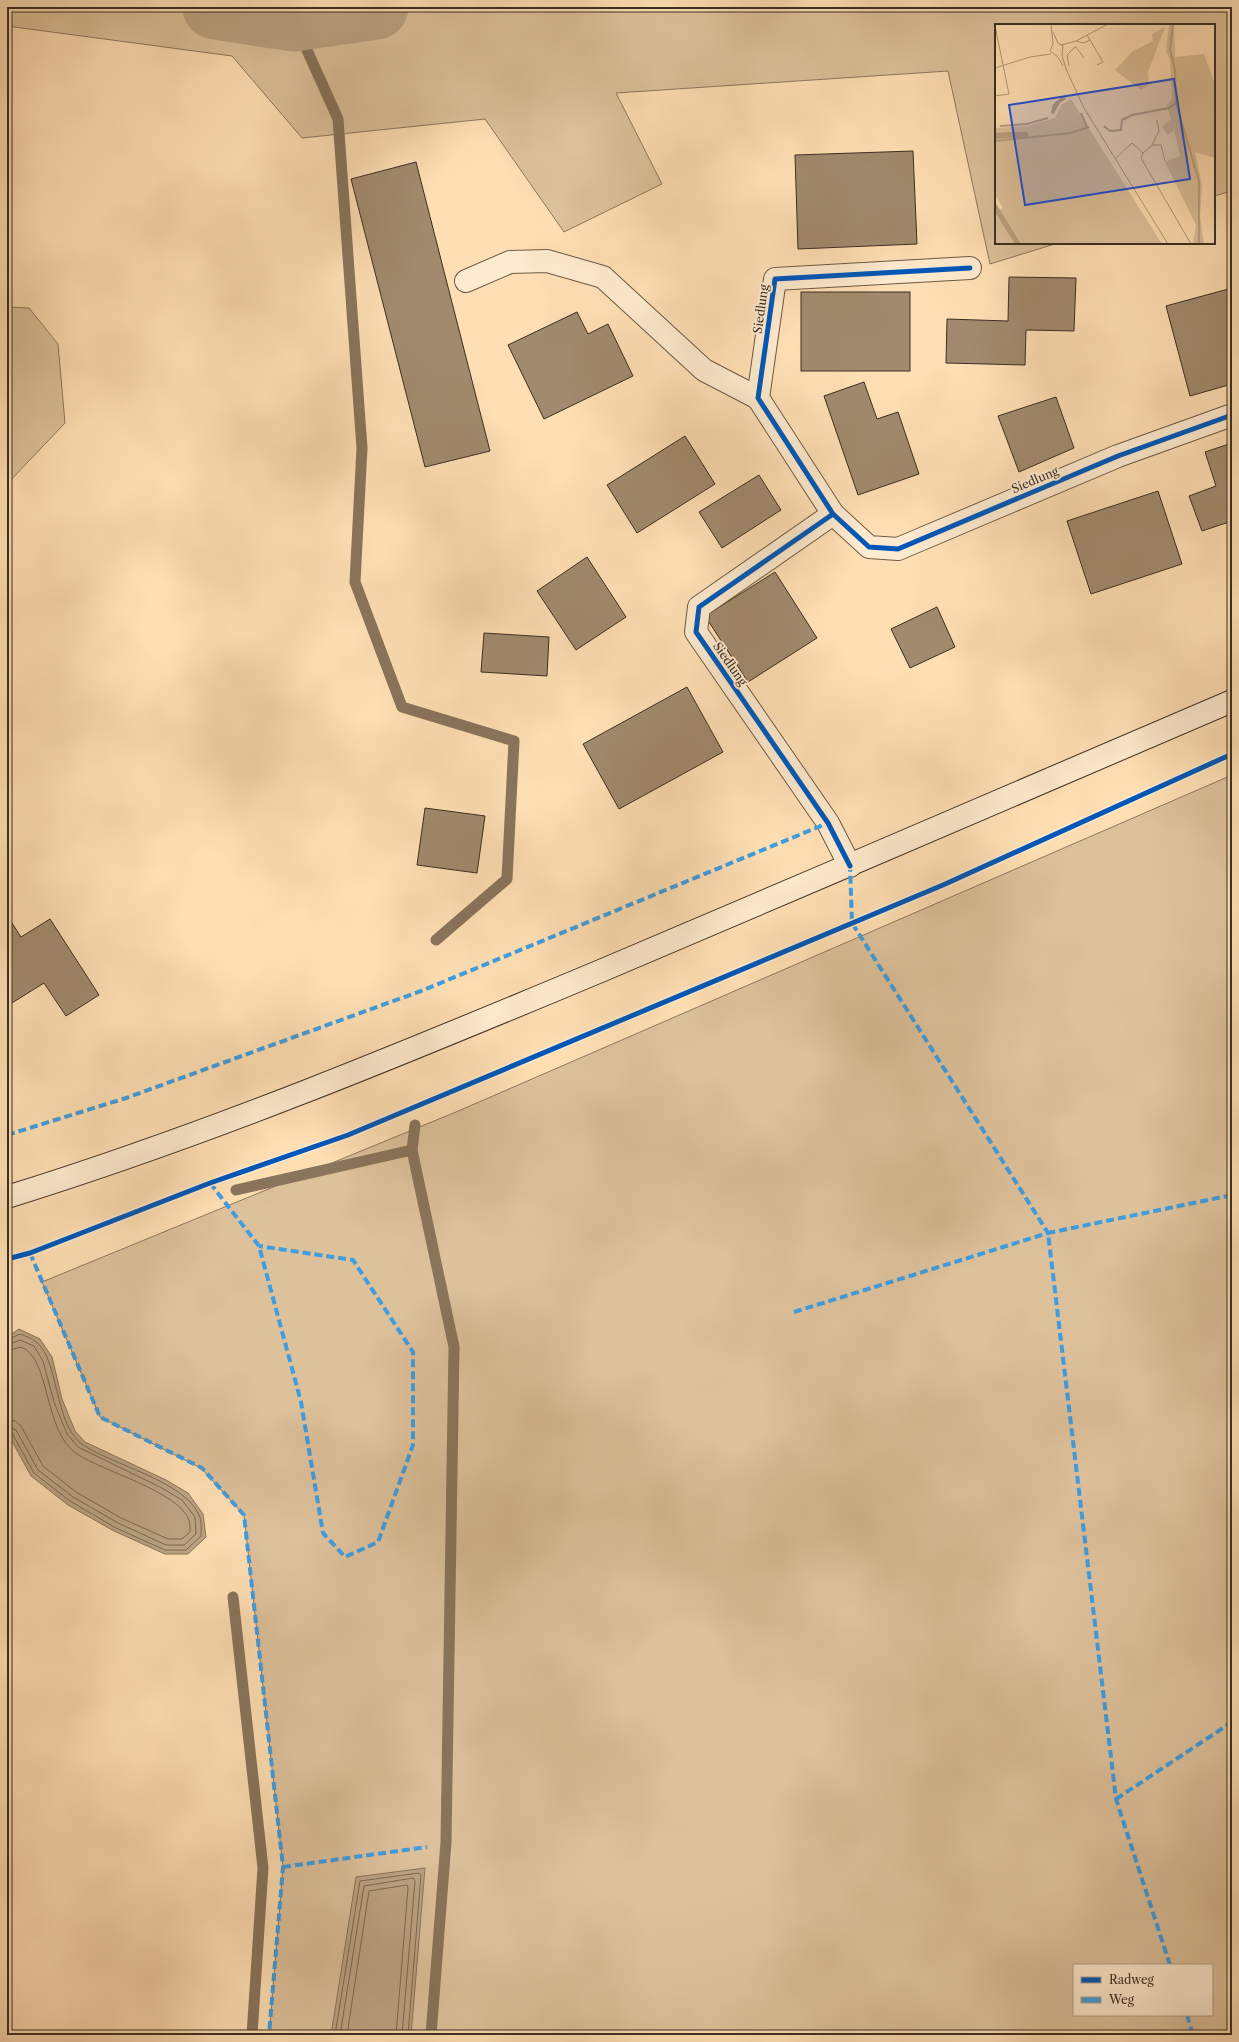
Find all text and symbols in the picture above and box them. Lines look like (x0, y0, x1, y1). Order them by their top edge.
inset map (995, 24, 1215, 244)
street label: Siedlung (750, 283, 771, 335)
street label: Siedlung (1009, 463, 1061, 496)
street label: Siedlung (710, 639, 751, 689)
legend (1073, 1964, 1213, 2016)
text: Radweg (1109, 1972, 1155, 1987)
text: Weg (1108, 1992, 1135, 2007)

